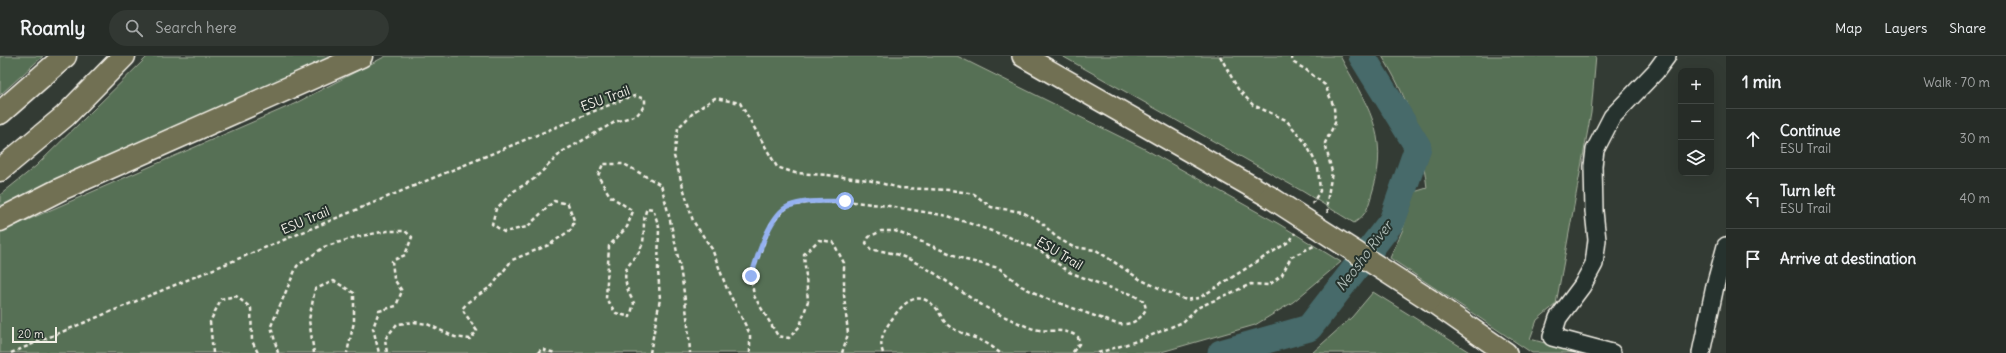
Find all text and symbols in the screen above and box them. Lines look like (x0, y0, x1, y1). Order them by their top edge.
search box (109, 10, 389, 46)
text: Roamly (20, 16, 85, 40)
icon: search (123, 17, 145, 39)
text: Search here (155, 18, 237, 37)
text: Map (1835, 19, 1862, 37)
text: Layers (1884, 19, 1927, 37)
text: Share (1949, 19, 1986, 37)
map controls (1678, 68, 1714, 176)
button: + (1678, 68, 1714, 104)
text: 1 min (1742, 71, 1781, 93)
text: Walk · 70 m (1923, 74, 1990, 91)
street label: ESU Trail (578, 82, 632, 115)
button: − (1678, 104, 1714, 140)
text: Continue (1780, 121, 1841, 140)
icon: ahead (1742, 128, 1764, 150)
text: 30 m (1960, 130, 1990, 147)
button: layers (1678, 140, 1714, 176)
text: ESU Trail (1780, 140, 1831, 157)
text: Turn left (1780, 181, 1835, 200)
icon: left (1742, 188, 1764, 210)
text: 40 m (1959, 190, 1990, 207)
route start (836, 192, 854, 210)
text: ESU Trail (1780, 200, 1831, 217)
street label: ESU Trail (278, 203, 332, 238)
water label: Neosho River (1332, 216, 1397, 294)
street label: ESU Trail (1033, 233, 1086, 274)
icon: arrive (1742, 248, 1764, 270)
text: Arrive at destination (1780, 249, 1916, 268)
route end (742, 267, 760, 285)
scale bar (12, 325, 57, 344)
text: 20 m (18, 327, 44, 341)

